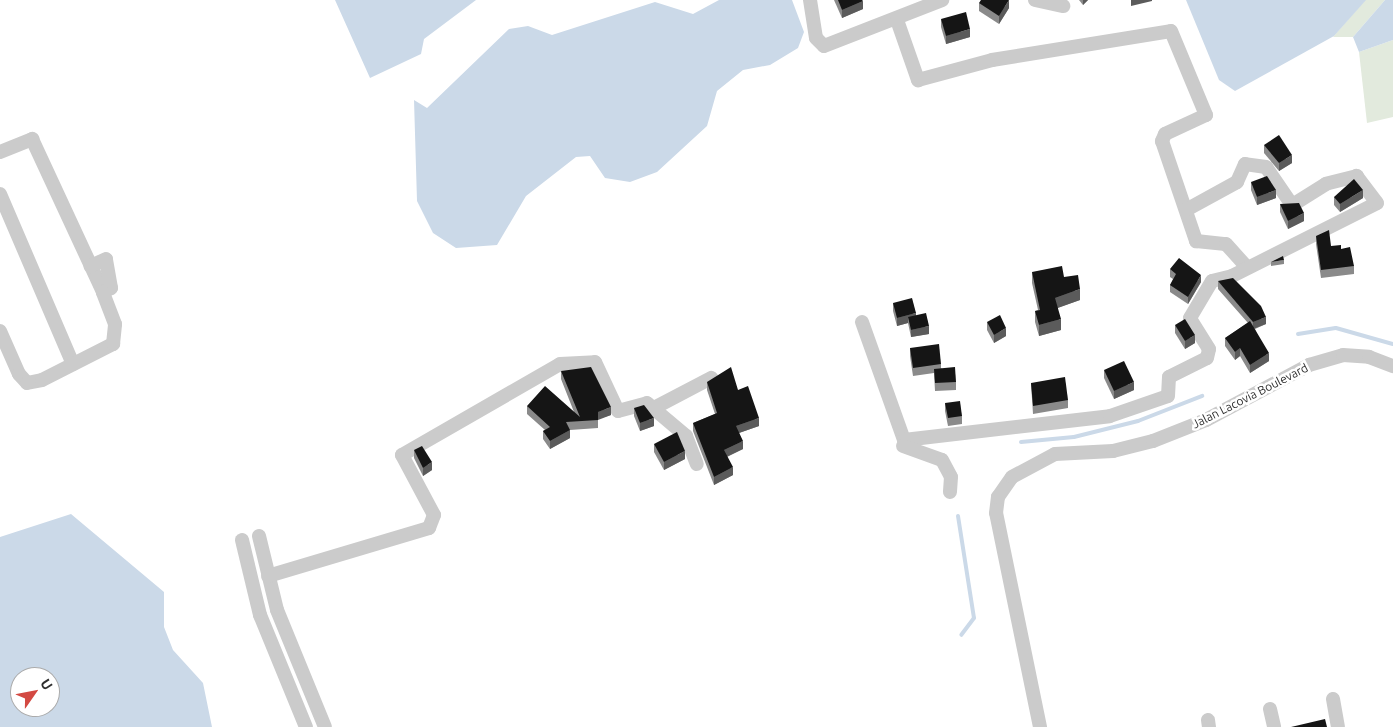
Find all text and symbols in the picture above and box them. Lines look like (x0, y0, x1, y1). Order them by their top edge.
street label: Jalan Lacovia Boulevard (1190, 360, 1310, 432)
north arrow (10, 667, 60, 717)
text: U (37, 676, 56, 693)

